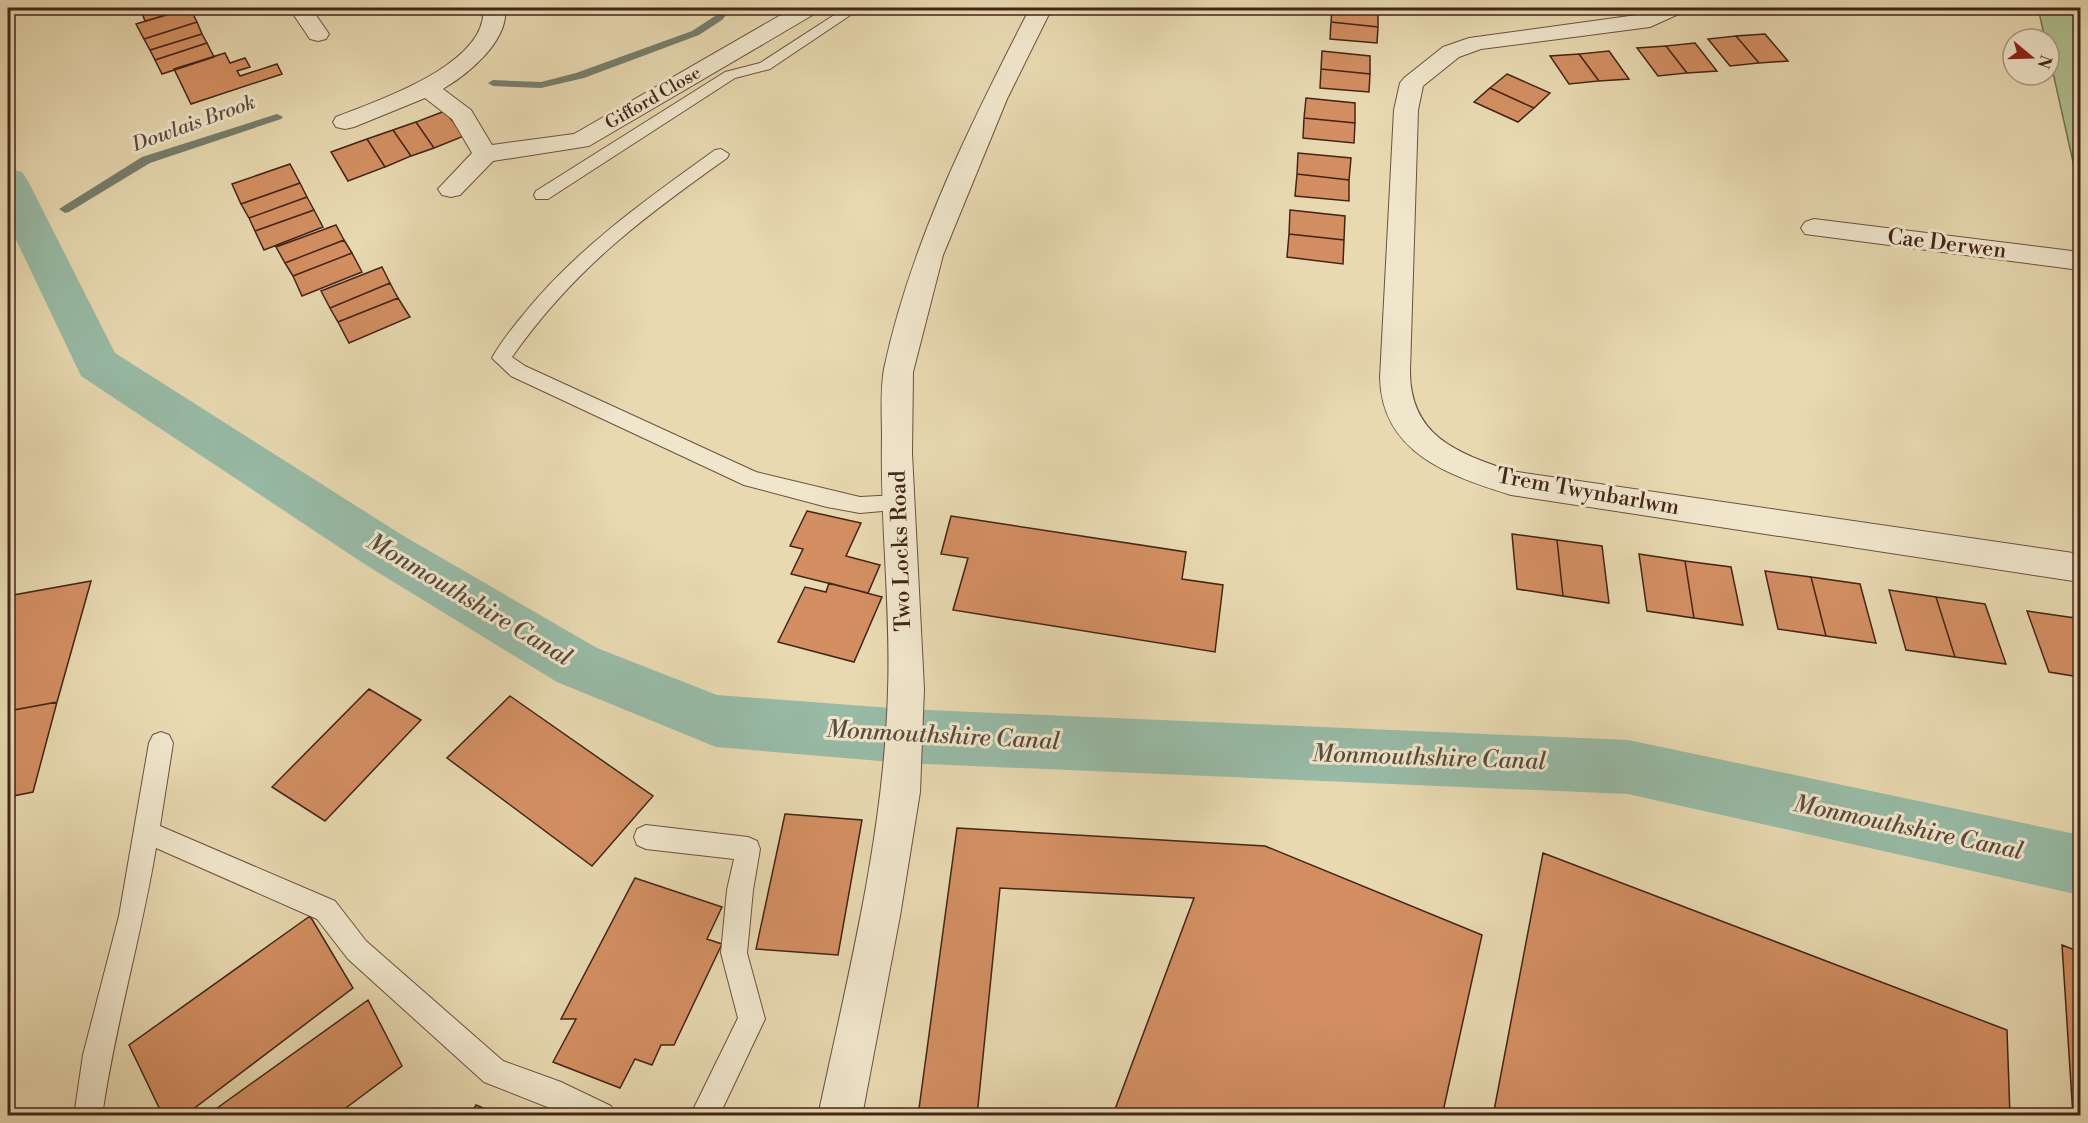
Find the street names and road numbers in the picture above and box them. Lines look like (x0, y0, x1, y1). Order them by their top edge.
street label: Gifford Close (601, 61, 705, 135)
street label: Cae Derwen (1886, 223, 2008, 265)
street label: Trem Twynbarlwm (1495, 463, 1681, 521)
street label: Two Locks Road (885, 470, 917, 632)

